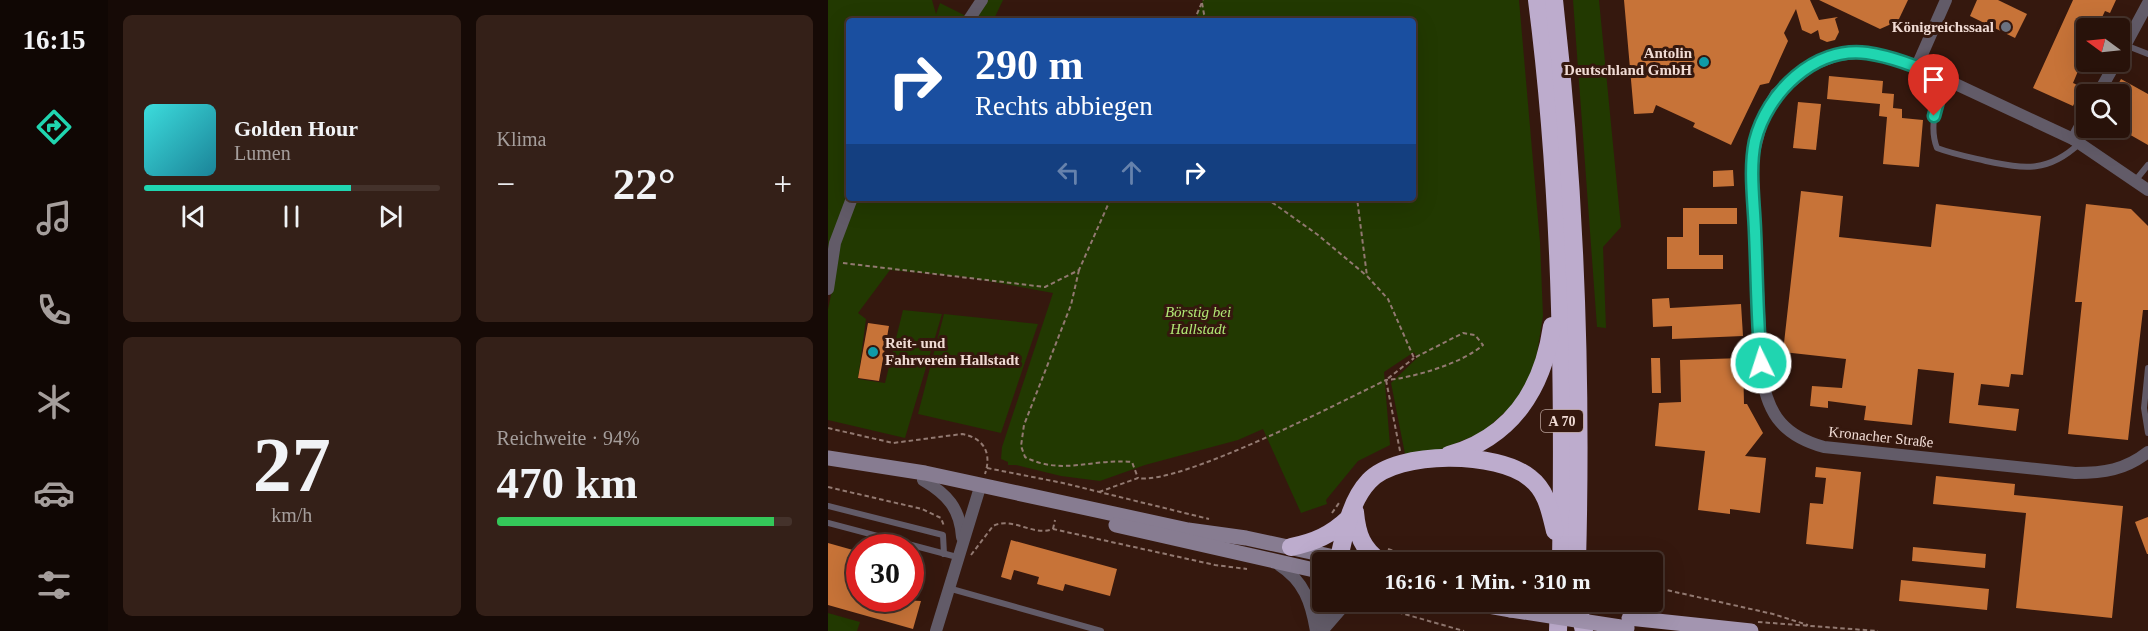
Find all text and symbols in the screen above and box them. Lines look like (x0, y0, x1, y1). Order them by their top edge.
north arrow (2076, 18, 2130, 72)
map controls (2076, 18, 2130, 138)
place label: Königreichssaal (1892, 19, 1994, 35)
marker: Königreichssaal (1999, 20, 2013, 34)
text: 16:15 (23, 25, 86, 55)
icon: right (876, 42, 954, 120)
text: 290 m (975, 42, 1084, 88)
place label: Antolin Deutschland GmbH (1564, 45, 1693, 78)
pin (1908, 54, 1959, 116)
marker: Antolin Deutschland GmbH (1697, 55, 1711, 69)
icon: arrive (1917, 63, 1950, 96)
button: search (2076, 84, 2130, 138)
text: Rechts abbiegen (975, 91, 1153, 121)
icon: directions (33, 106, 75, 148)
text: Golden Hour (234, 116, 358, 141)
text: Klima (497, 128, 547, 150)
text: Lumen (234, 142, 291, 164)
icon: left (1052, 156, 1085, 189)
icon: ahead (1115, 156, 1148, 189)
icon: right (1178, 156, 1211, 189)
text: 22° (613, 159, 676, 209)
text: − (497, 166, 515, 202)
text: + (773, 166, 792, 202)
icon: music (33, 197, 75, 239)
icon: previous (177, 200, 210, 233)
icon: pause (275, 200, 308, 233)
icon: next (374, 200, 407, 233)
icon: phone (33, 289, 75, 331)
park label: Börstig bei Hallstadt (1165, 304, 1231, 337)
position arrow (1729, 331, 1793, 395)
place label: Reit- und Fahrverein Hallstadt (885, 335, 1019, 368)
marker: Reit- und Fahrverein Hallstadt (866, 345, 880, 359)
icon: climate (33, 381, 75, 423)
road number: A 70 (1541, 410, 1583, 432)
text: 27 (253, 421, 331, 508)
street label: Kronacher Straße (1828, 424, 1935, 450)
text: Reichweite · 94% (497, 427, 640, 449)
text: 470 km (497, 458, 638, 508)
icon: car (33, 472, 75, 514)
text: km/h (271, 504, 312, 526)
speed limit sign: 30 (846, 534, 924, 612)
icon: filters (33, 564, 75, 606)
text: 16:16 · 1 Min. · 310 m (1385, 569, 1590, 594)

